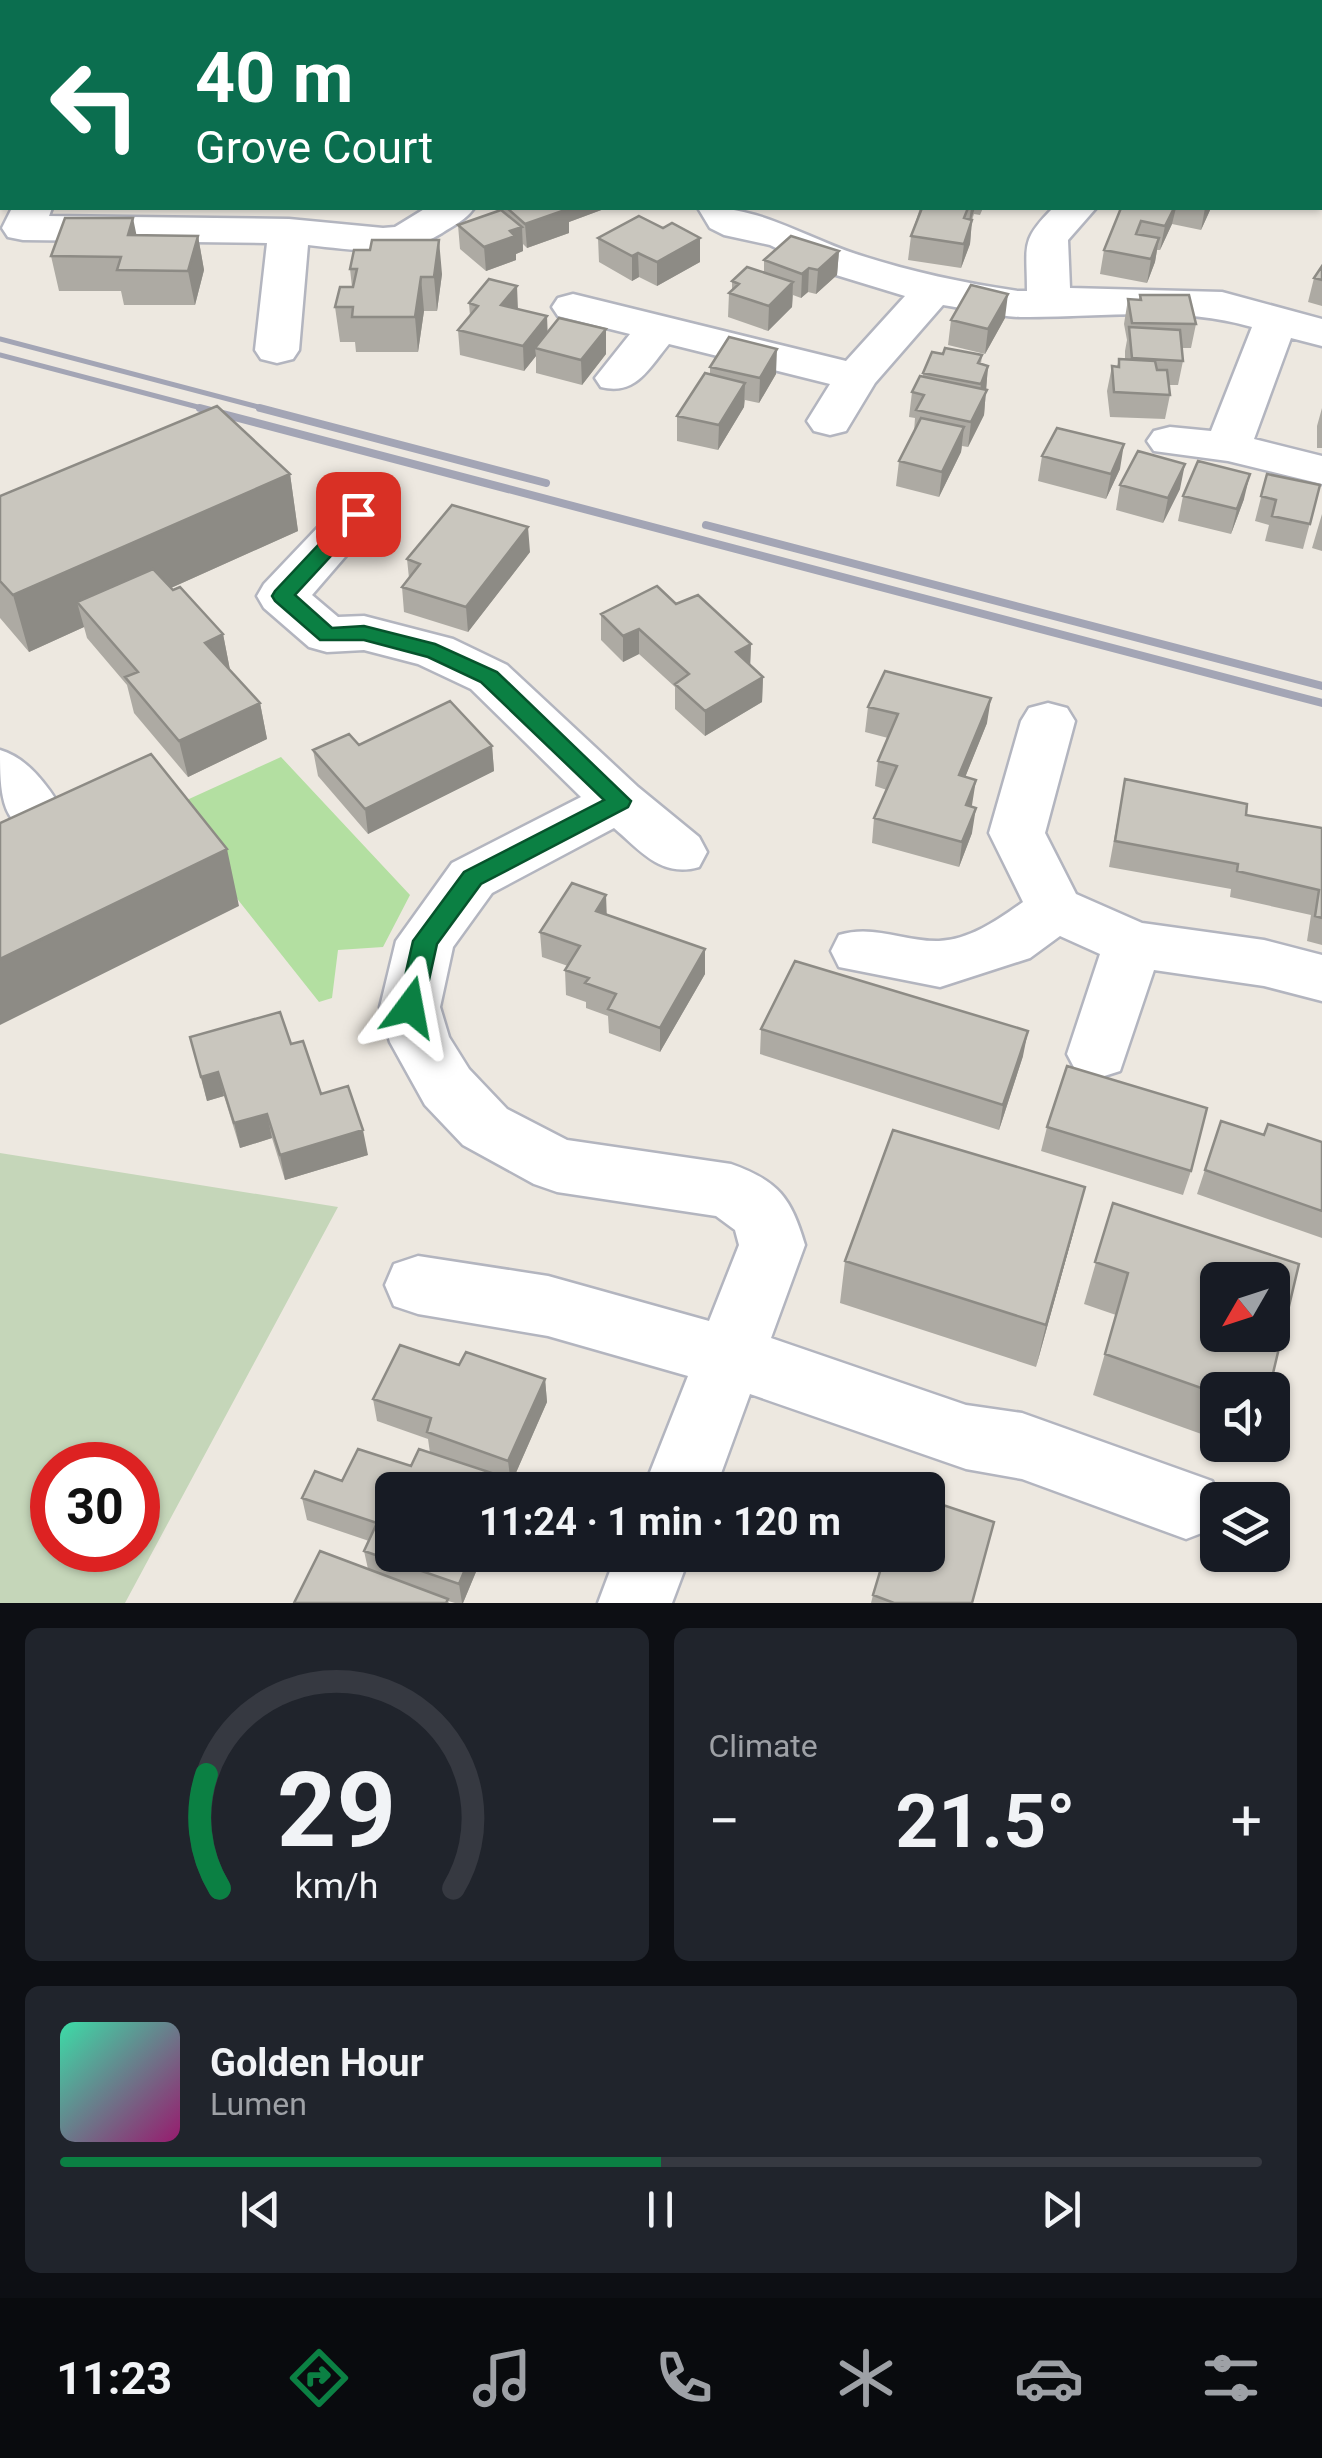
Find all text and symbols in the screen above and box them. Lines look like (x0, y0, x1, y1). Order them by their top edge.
text: 40 m (195, 37, 353, 119)
icon: left (30, 40, 160, 170)
text: Grove Court (195, 121, 433, 174)
pin (316, 472, 401, 557)
icon: arrive (331, 487, 386, 542)
position arrow (358, 955, 462, 1059)
north arrow (1200, 1262, 1290, 1352)
map controls (1200, 1262, 1290, 1572)
button: sound (1200, 1372, 1290, 1462)
speed limit sign: 30 (30, 1442, 160, 1572)
button: layers (1200, 1482, 1290, 1572)
text: 11:24 · 1 min · 120 m (479, 1500, 841, 1544)
text: Climate (709, 1727, 818, 1765)
text: 29 (277, 1750, 396, 1871)
text: 21.5° (895, 1777, 1075, 1865)
text: − (709, 1789, 740, 1853)
text: + (1231, 1789, 1262, 1853)
text: km/h (295, 1865, 379, 1907)
text: Golden Hour (210, 2041, 424, 2085)
text: Lumen (210, 2085, 307, 2123)
icon: previous (233, 2182, 288, 2237)
icon: pause (633, 2182, 688, 2237)
icon: next (1034, 2182, 1089, 2237)
icon: directions (284, 2343, 354, 2413)
icon: music (467, 2343, 537, 2413)
icon: phone (649, 2343, 719, 2413)
icon: climate (831, 2343, 901, 2413)
icon: car (1014, 2343, 1084, 2413)
icon: filters (1196, 2343, 1266, 2413)
text: 11:23 (56, 2352, 172, 2405)

